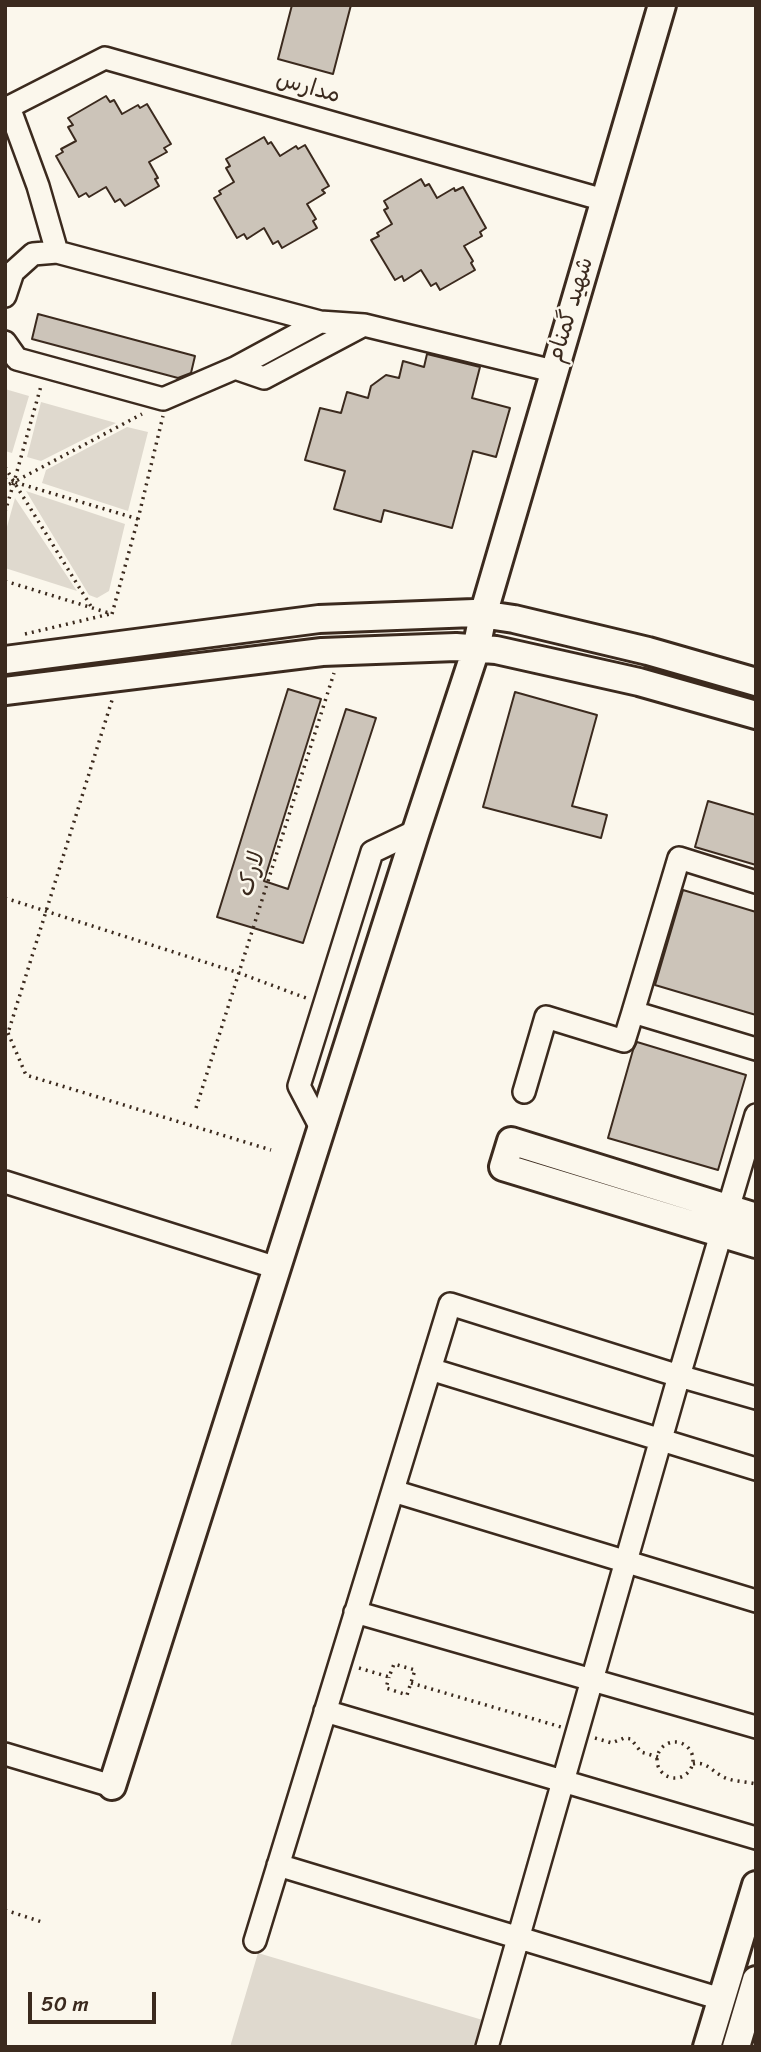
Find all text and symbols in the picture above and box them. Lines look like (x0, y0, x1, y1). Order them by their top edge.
street label: مدارس (273, 66, 343, 110)
street label: شهید گمنام (542, 254, 600, 366)
street label: لارک (232, 848, 272, 900)
scale bar (32, 1979, 159, 2023)
text: 50 m (41, 1985, 89, 2023)

